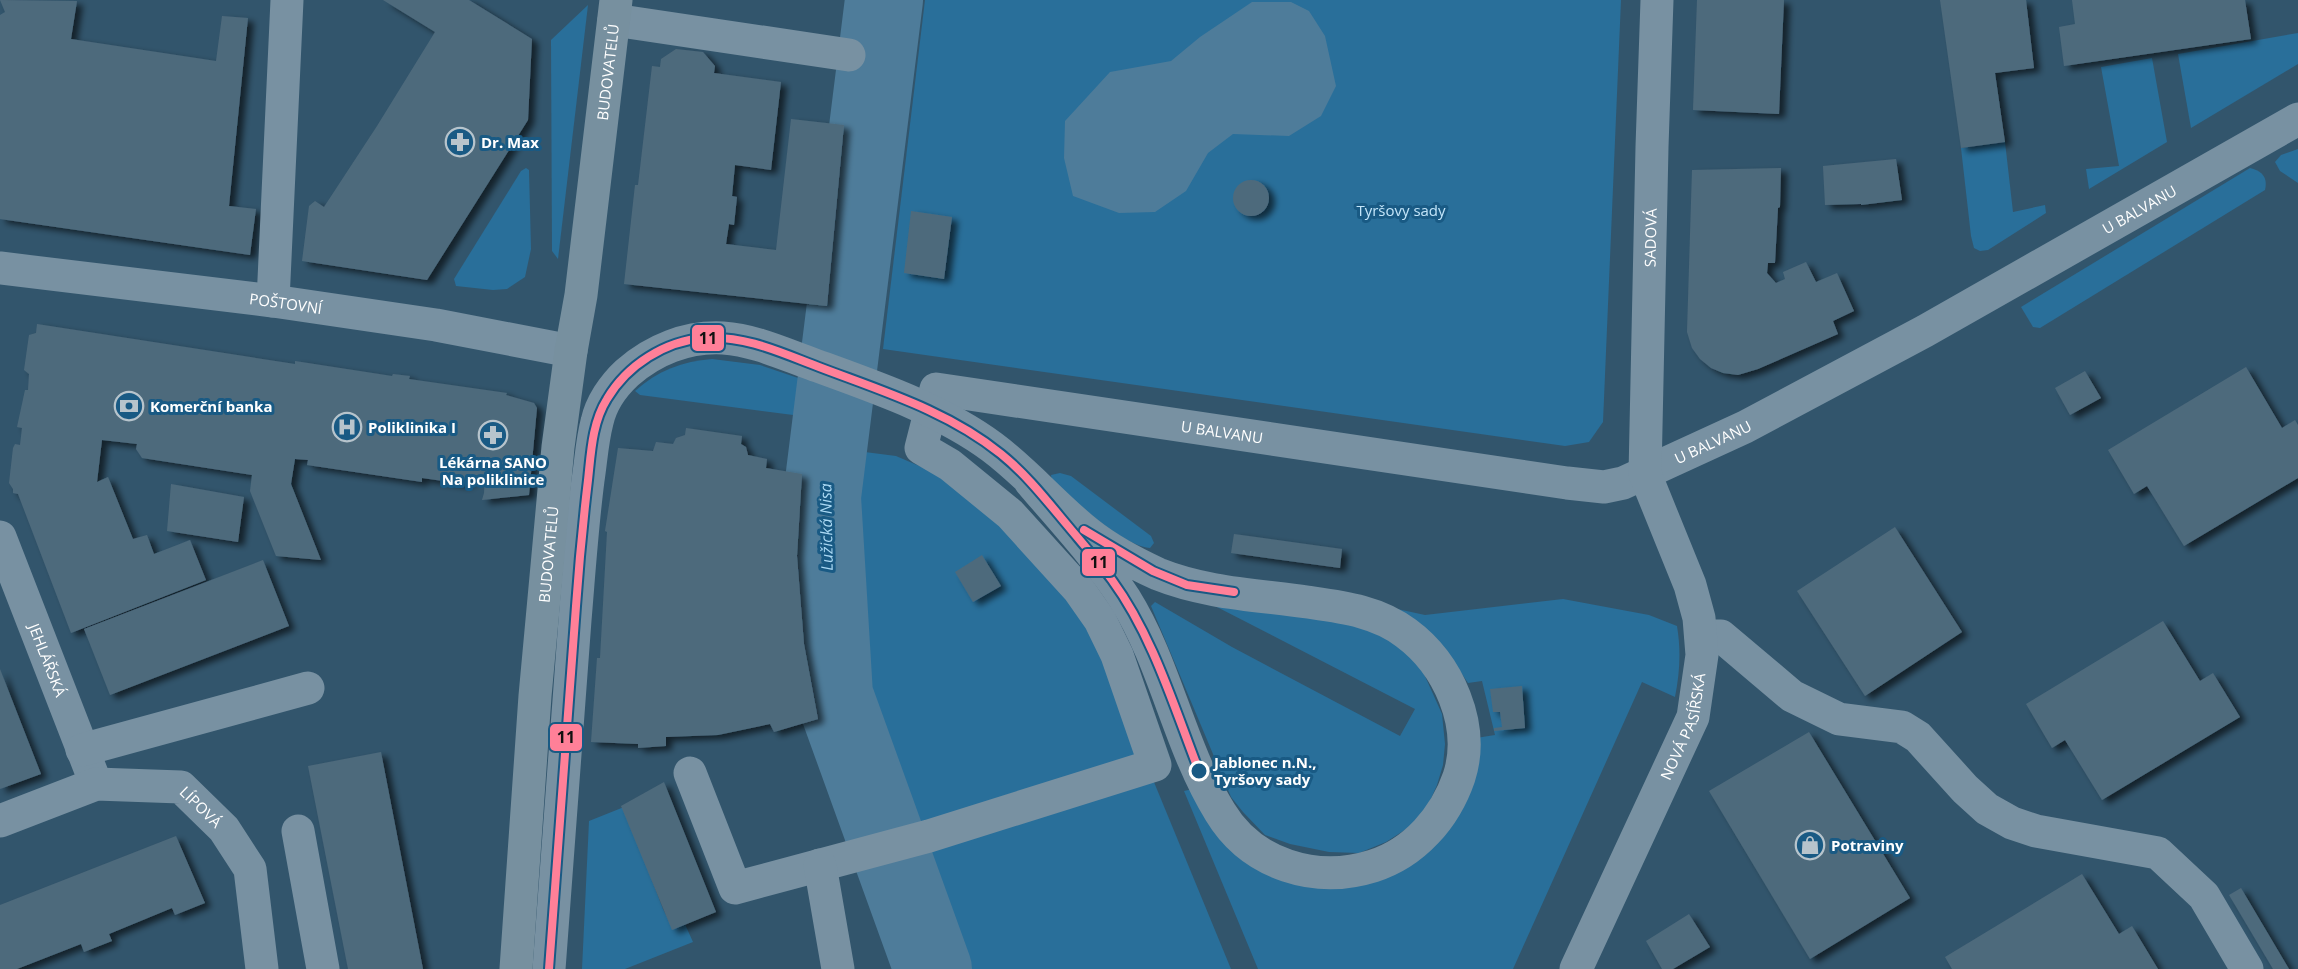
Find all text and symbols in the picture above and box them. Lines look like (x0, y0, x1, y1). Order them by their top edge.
street label: BUDOVATELŮ (592, 23, 623, 121)
pharmacy icon: Dr. Max (444, 126, 476, 158)
place label: Dr. Max (481, 132, 539, 152)
street label: U BALVANU (2098, 180, 2180, 238)
park label: Tyršovy sady (1356, 200, 1446, 220)
street label: SADOVÁ (1639, 208, 1661, 267)
street label: POŠTOVNÍ (248, 288, 324, 318)
line badge: 11 (691, 324, 725, 352)
text: 11 (699, 327, 717, 349)
bank icon: Komerční banka (113, 390, 145, 422)
place label: Komerční banka (150, 396, 272, 416)
hospital icon: Poliklinika I (331, 411, 363, 443)
street label: U BALVANU (1671, 415, 1755, 468)
street label: U BALVANU (1180, 416, 1264, 448)
place label: Poliklinika I (368, 417, 456, 437)
pharmacy icon: Lékárna SANO Na poliklinice (477, 419, 509, 451)
place label: Lékárna SANO Na poliklinice (439, 452, 547, 489)
water label: Lužická Nisa (814, 483, 838, 571)
street label: BUDOVATELŮ (534, 505, 563, 604)
line badge: 11 (1081, 548, 1116, 577)
text: 11 (1090, 551, 1108, 573)
street label: JEHLÁŘSKÁ (24, 619, 71, 700)
street label: NOVÁ PASÍŘSKÁ (1655, 671, 1709, 783)
line badge: 11 (549, 723, 583, 752)
text: 11 (557, 726, 575, 748)
place label: Jablonec n.N., Tyršovy sady (1212, 752, 1317, 789)
marker: Jablonec n.N., Tyršovy sady (1189, 761, 1209, 781)
street label: LÍPOVÁ (176, 782, 227, 832)
shop icon: Potraviny (1794, 829, 1826, 861)
place label: Potraviny (1831, 835, 1904, 855)

